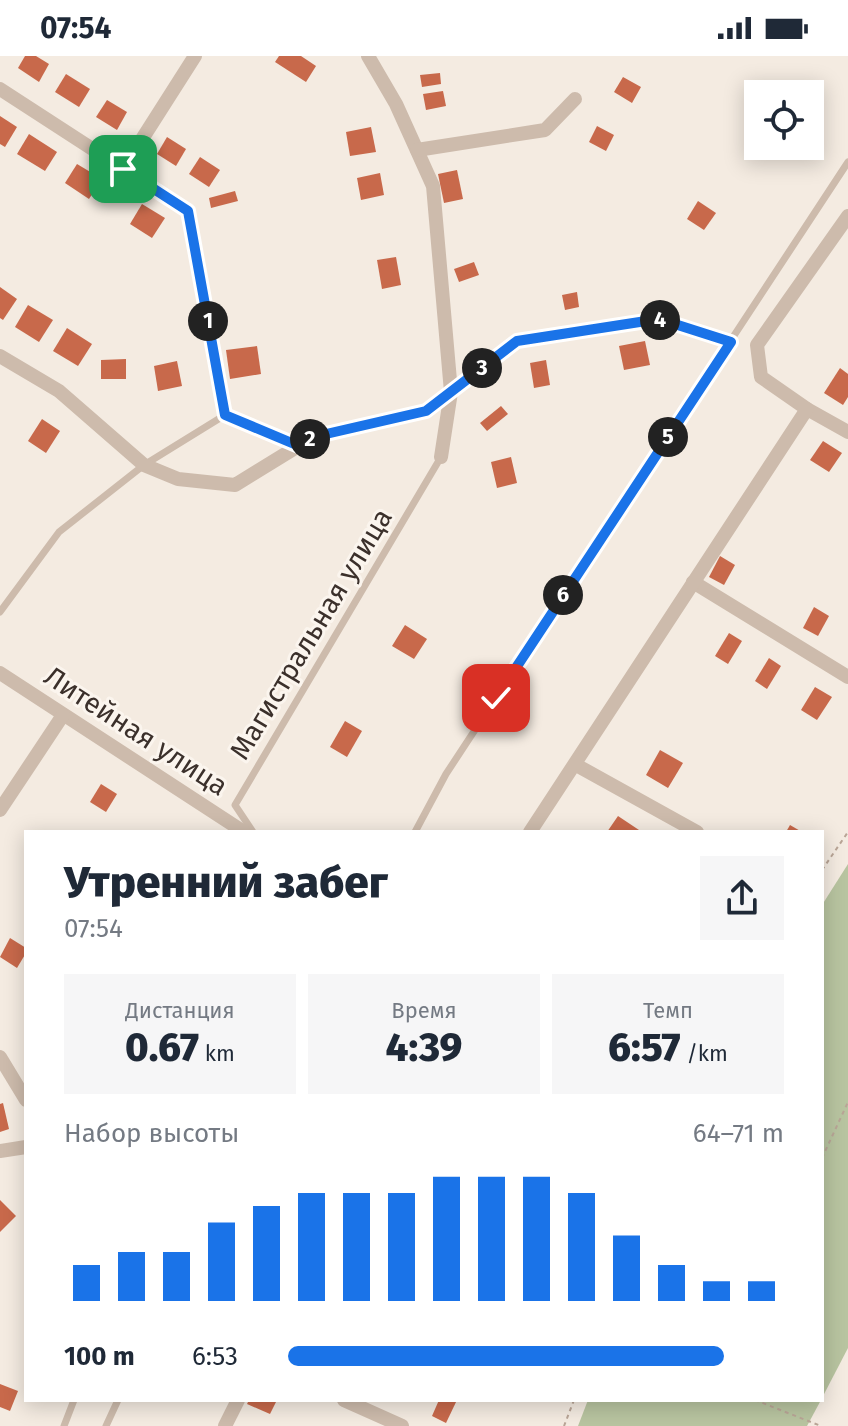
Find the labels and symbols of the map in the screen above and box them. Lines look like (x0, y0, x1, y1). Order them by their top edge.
pin (89, 135, 157, 203)
pin: 4 (640, 300, 680, 340)
pin: 1 (188, 301, 228, 341)
pin: 3 (462, 348, 502, 388)
pin: 5 (648, 417, 688, 457)
pin: 2 (290, 419, 330, 459)
street label: Магистральная улица (223, 503, 399, 765)
pin: 6 (543, 575, 583, 615)
street label: Литейная улица (38, 659, 234, 803)
pin (462, 664, 530, 732)

